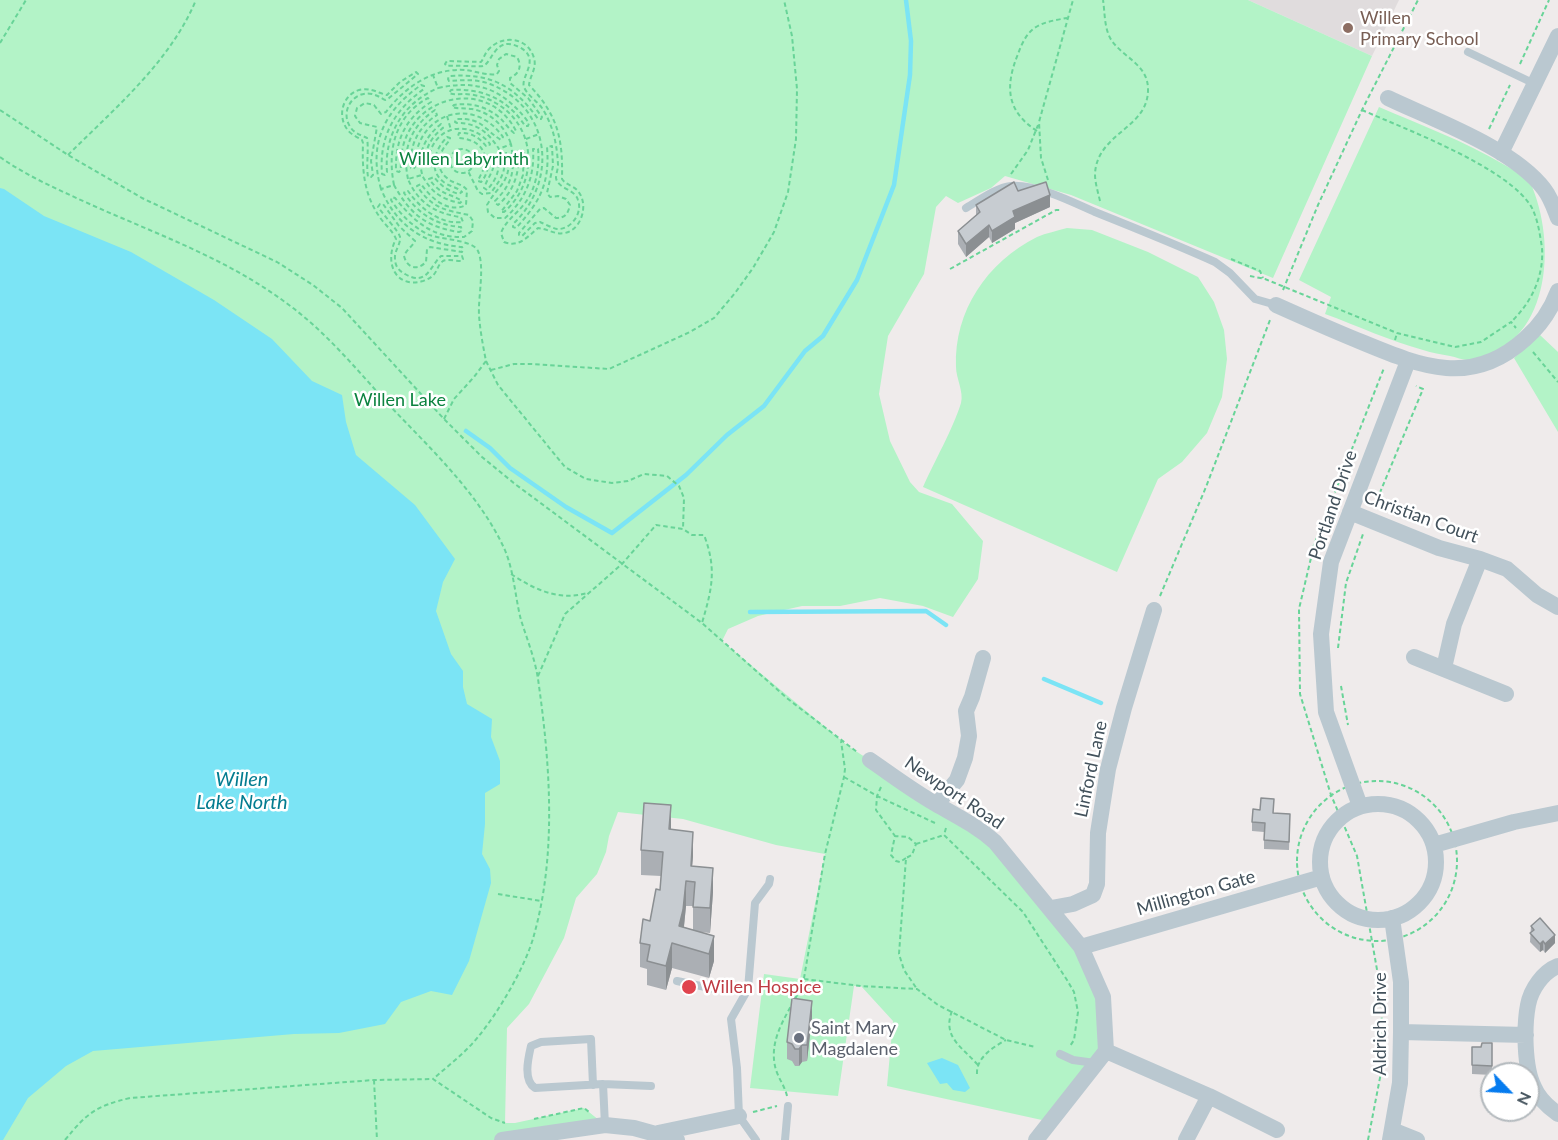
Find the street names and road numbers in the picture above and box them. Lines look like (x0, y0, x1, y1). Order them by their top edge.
street label: Portland Drive (1304, 447, 1362, 563)
street label: Christian Court (1361, 486, 1481, 548)
street label: Linford Lane (1070, 719, 1112, 819)
street label: Newport Road (900, 752, 1008, 834)
street label: Millington Gate (1134, 866, 1258, 920)
street label: Aldrich Drive (1369, 972, 1391, 1076)

